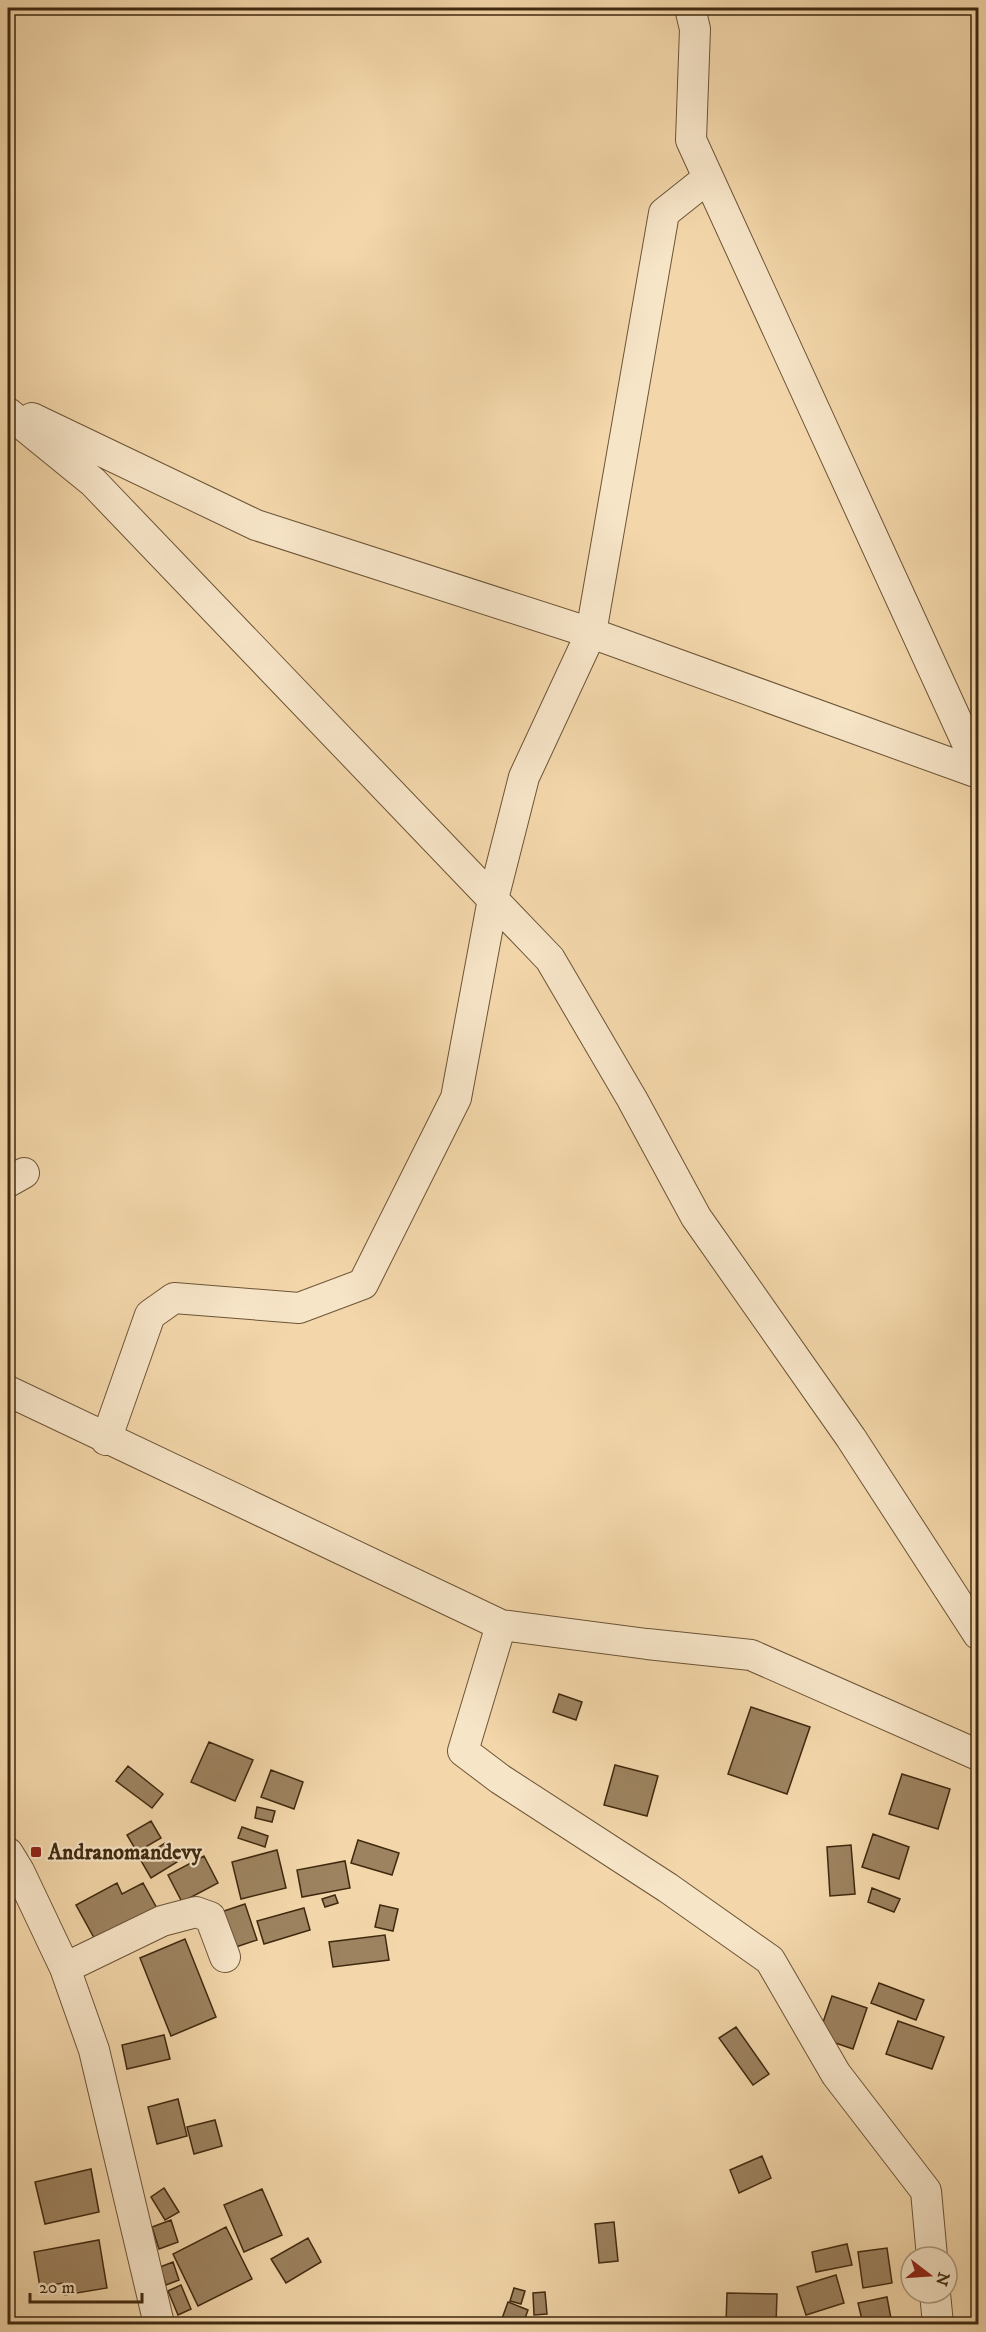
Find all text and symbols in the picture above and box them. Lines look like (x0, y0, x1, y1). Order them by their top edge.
place label: Andranomandevy (47, 1839, 202, 1866)
marker: Andranomandevy (29, 1845, 43, 1859)
north arrow (899, 2245, 959, 2305)
scale bar (30, 2266, 142, 2304)
text: N (931, 2270, 954, 2288)
text: 20 m (39, 2277, 75, 2299)

